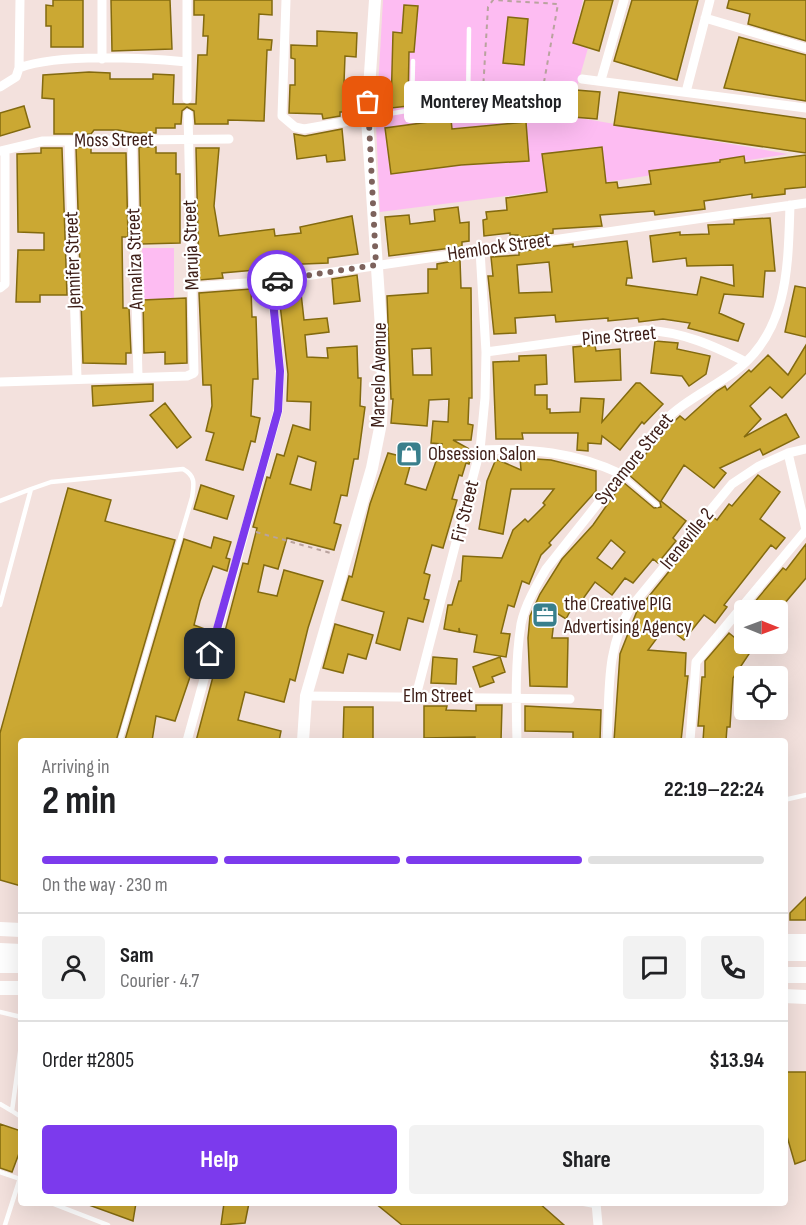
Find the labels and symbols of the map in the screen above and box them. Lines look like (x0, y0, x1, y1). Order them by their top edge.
pin (342, 76, 393, 127)
callout: Monterey Meatshop (404, 81, 578, 123)
street label: Moss Street (74, 127, 154, 153)
street label: Maruja Street (177, 199, 205, 291)
street label: Annaliza Street (121, 208, 149, 311)
street label: Jennifer Street (59, 211, 87, 310)
street label: Hemlock Street (446, 228, 552, 266)
courier (247, 250, 307, 310)
street label: Pine Street (581, 321, 657, 351)
street label: Marcelo Avenue (366, 322, 392, 428)
street label: Sycamore Street (590, 408, 678, 510)
shop icon: Obsession Salon (394, 439, 424, 469)
place label: Obsession Salon (428, 442, 536, 466)
street label: Fir Street (446, 478, 484, 544)
street label: Ireneville 2 (655, 503, 719, 575)
place label: the Creative PIG Advertising Agency (563, 592, 692, 639)
office icon: the Creative PIG Advertising Agency (530, 600, 560, 630)
north arrow (734, 600, 788, 654)
pin (184, 628, 235, 679)
street label: Elm Street (403, 684, 473, 708)

